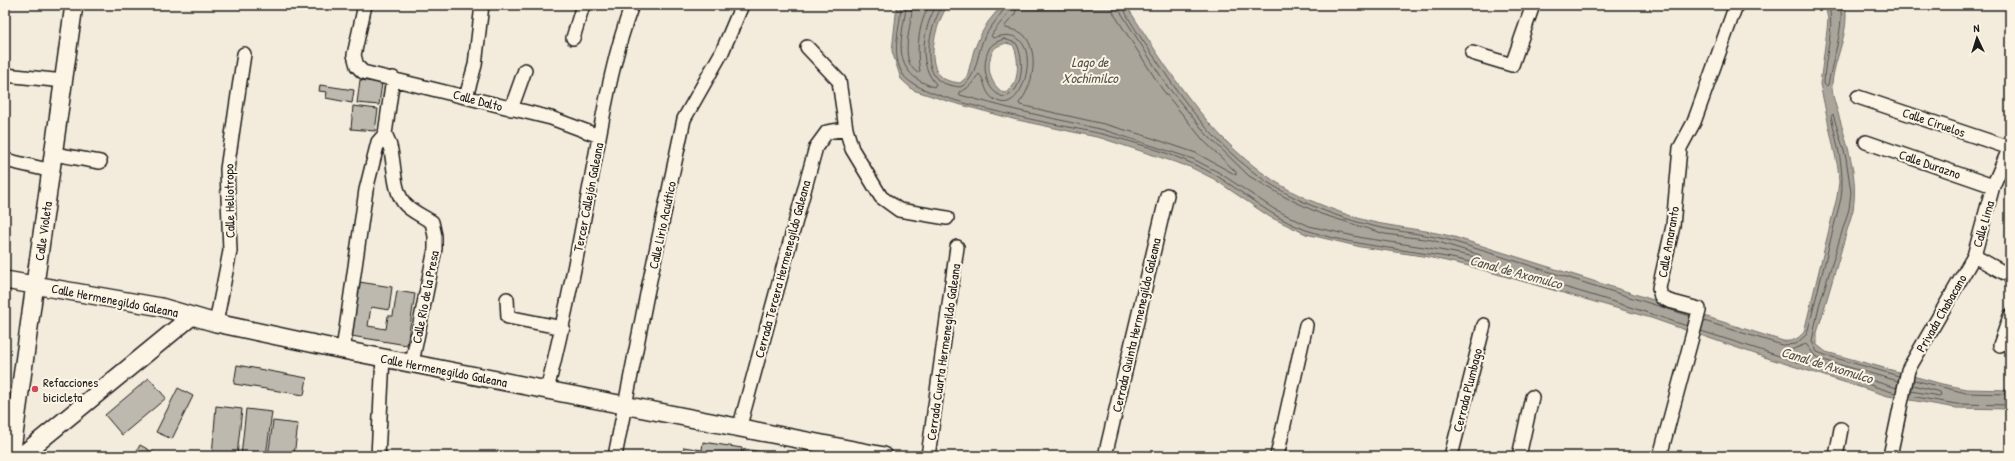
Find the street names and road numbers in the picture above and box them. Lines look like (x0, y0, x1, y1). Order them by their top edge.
street label: Calle Dalto (451, 85, 505, 115)
street label: Calle Ciruelos (1900, 103, 1968, 141)
street label: Tercer Callejón Galeana (569, 141, 607, 253)
street label: Calle Durazno (1897, 145, 1963, 183)
street label: Calle Heliotropo (219, 164, 239, 238)
street label: Cerrada Tercera Hermenegildo Galeana (750, 178, 814, 360)
street label: Calle Lirio Acuático (644, 179, 680, 271)
street label: Calle Lima (1968, 199, 1998, 249)
street label: Calle Violeta (30, 200, 56, 262)
street label: Calle Amaranto (1653, 205, 1683, 279)
street label: Cerrada Quinta Hermenegildo Galeana (1107, 236, 1165, 414)
street label: Calle Río de la Presa (407, 249, 443, 345)
street label: Cerrada Cuarta Hermenegildo Galeana (922, 262, 964, 442)
street label: Privada Chabacano (1911, 271, 1971, 355)
street label: Calle Hermenegildo Galeana (50, 279, 180, 321)
street label: Cerrada Plumbago (1448, 346, 1486, 434)
street label: Calle Hermenegildo Galeana (379, 349, 509, 391)

